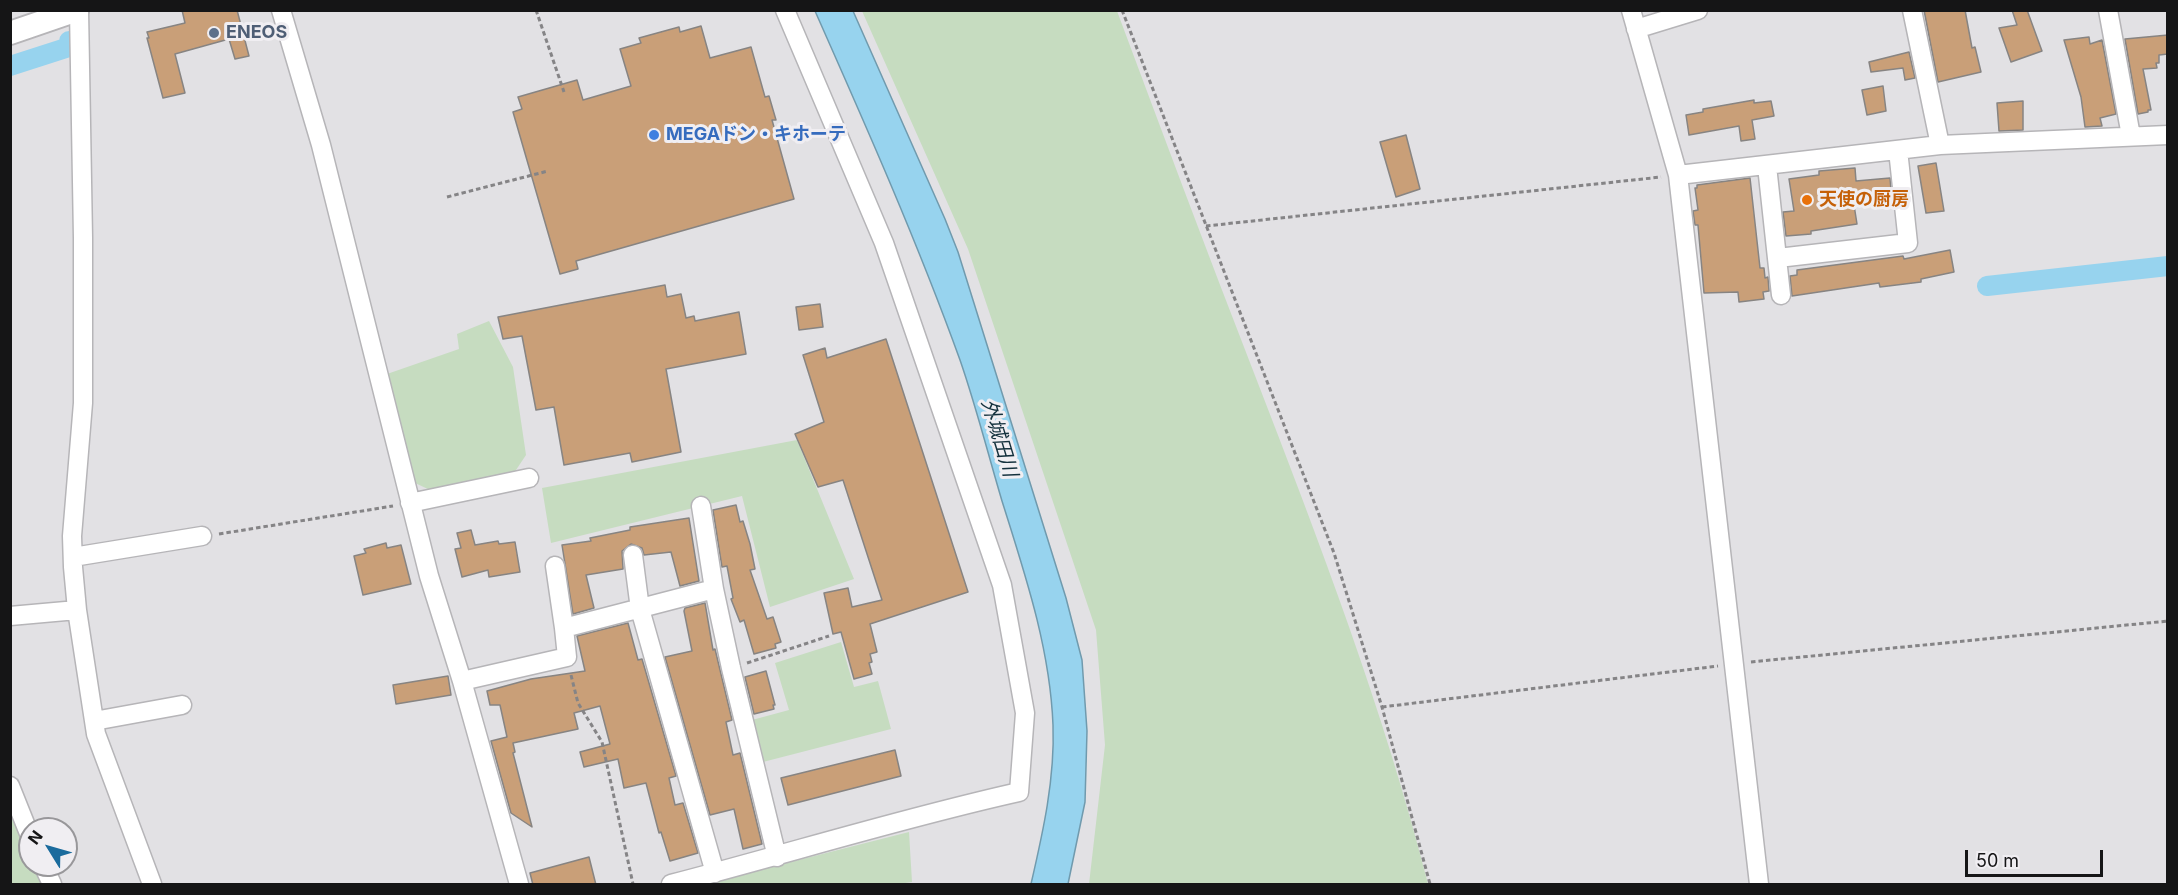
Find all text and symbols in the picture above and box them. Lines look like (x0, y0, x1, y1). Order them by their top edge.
place label: ENEOS (226, 22, 287, 44)
marker: ENEOS (207, 26, 221, 40)
place label: MEGAドン・キホーテ (666, 124, 846, 146)
marker: MEGAドン・キホーテ (647, 128, 661, 142)
place label: 天使の厨房 (1819, 189, 1909, 211)
marker: 天使の厨房 (1800, 193, 1814, 207)
water label: 外城田川 (976, 396, 1022, 480)
north arrow (18, 817, 78, 877)
text: N (24, 826, 47, 848)
scale bar (1968, 838, 2106, 876)
text: 50 m (1976, 850, 2019, 871)

